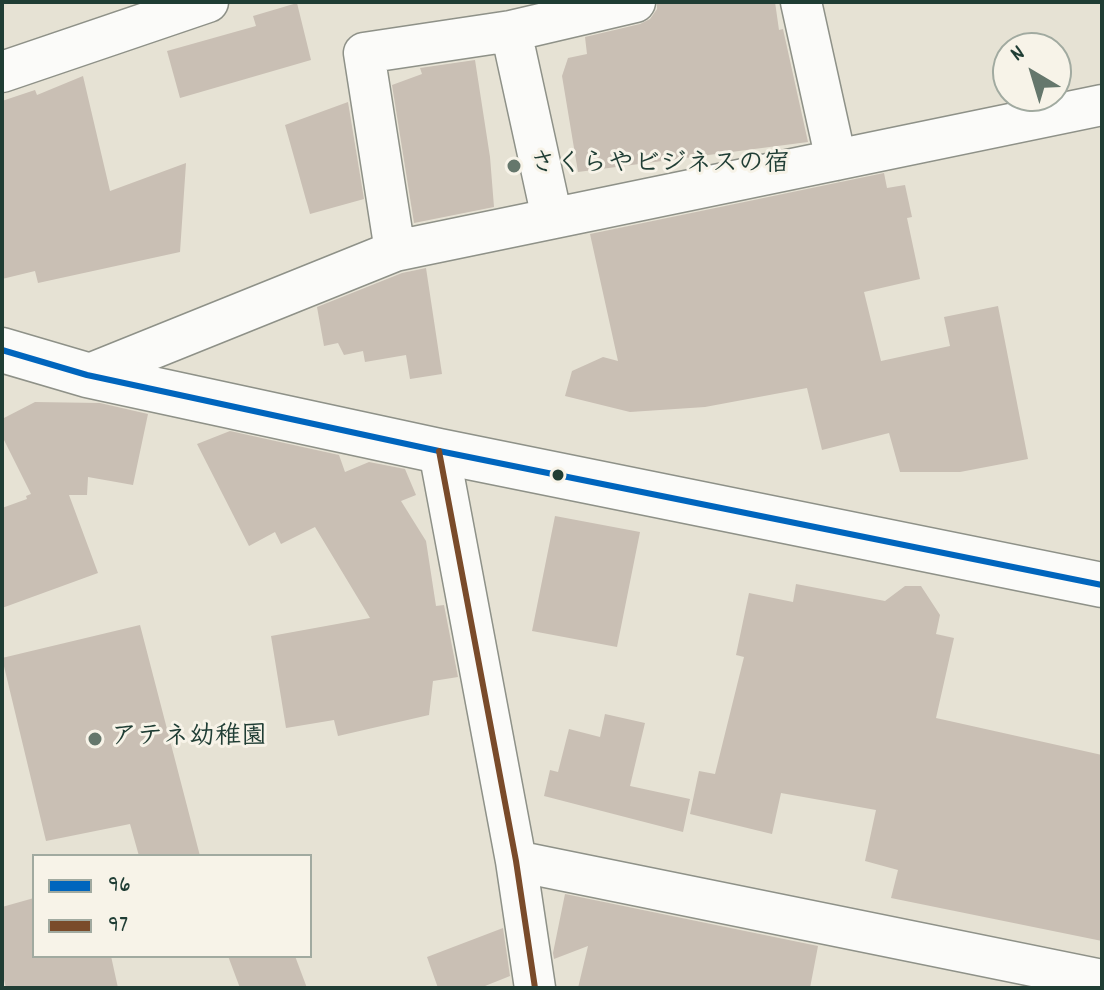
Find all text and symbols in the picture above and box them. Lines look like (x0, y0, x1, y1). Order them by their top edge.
north arrow (992, 32, 1072, 112)
text: N (1004, 39, 1032, 70)
place label: さくらやビジネスの宿 (530, 150, 790, 182)
marker: さくらやビジネスの宿 (505, 157, 523, 175)
unlabelled marker (550, 467, 566, 483)
place label: アテネ幼稚園 (111, 723, 267, 755)
marker: アテネ幼稚園 (86, 730, 104, 748)
legend (32, 854, 312, 958)
text: 96 (108, 869, 131, 903)
text: 97 (108, 909, 128, 943)

